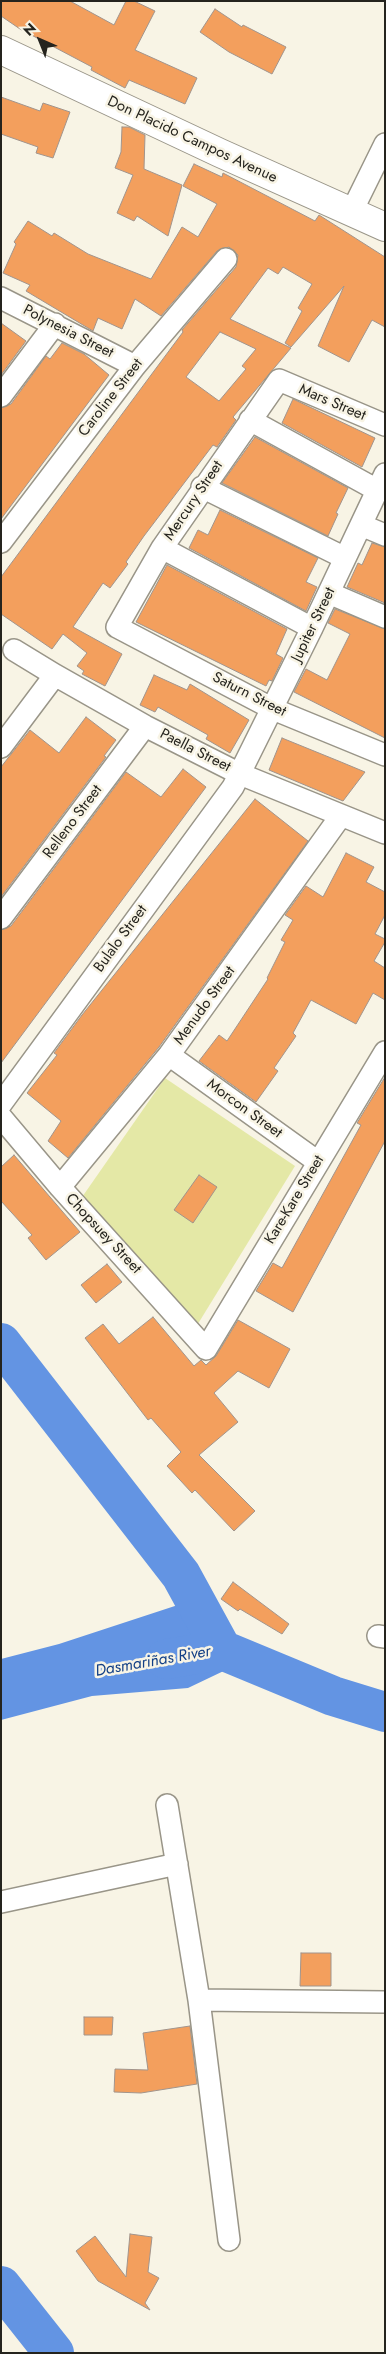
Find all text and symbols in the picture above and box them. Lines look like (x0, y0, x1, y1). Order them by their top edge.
north arrow (15, 15, 65, 65)
text: N (19, 18, 41, 40)
street label: Don Placido Campos Avenue (104, 93, 280, 187)
street label: Polynesia Street (20, 301, 116, 363)
street label: Caroline Street (75, 355, 147, 441)
street label: Mars Street (296, 381, 368, 425)
street label: Mercury Street (161, 458, 227, 544)
street label: Jupiter Street (288, 585, 340, 665)
street label: Saturn Street (209, 669, 289, 721)
street label: Paella Street (157, 725, 233, 777)
street label: Relleno Street (40, 782, 106, 862)
street label: Bulalo Street (91, 902, 151, 976)
street label: Menudo Street (170, 963, 240, 1049)
street label: Morcon Street (203, 1076, 285, 1142)
street label: Kare-Kare Street (262, 1152, 328, 1248)
street label: Chopsuey Street (61, 1190, 145, 1278)
water label: Dasmariñas River (94, 1642, 212, 1682)

